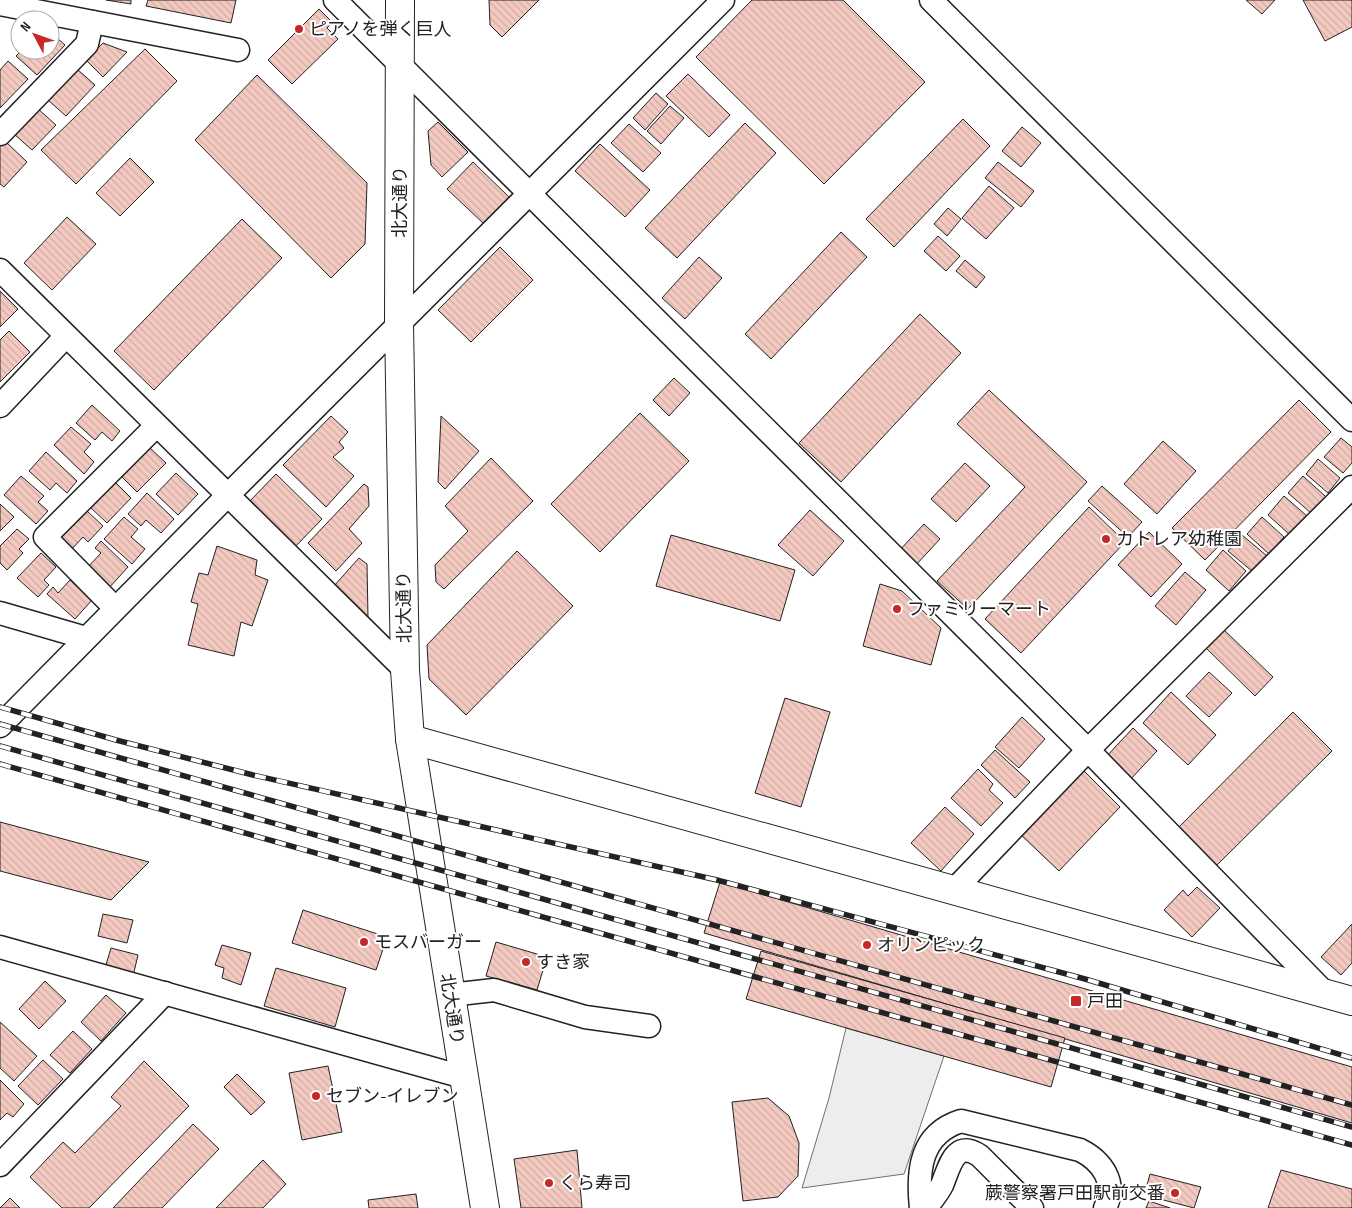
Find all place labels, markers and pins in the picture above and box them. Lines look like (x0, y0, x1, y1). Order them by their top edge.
place label: ピアノを弾く巨人 (309, 19, 451, 40)
marker: ピアノを弾く巨人 (293, 23, 305, 35)
place label: カトレア幼稚園 (1116, 529, 1242, 550)
marker: カトレア幼稚園 (1100, 533, 1112, 545)
place label: ファミリーマート (907, 599, 1051, 620)
marker: ファミリーマート (891, 603, 903, 615)
place label: モスバーガー (374, 932, 482, 953)
place label: オリンピック (877, 935, 985, 956)
marker: モスバーガー (358, 936, 370, 948)
marker: オリンピック (861, 939, 873, 951)
place label: すき家 (536, 952, 590, 973)
marker: すき家 (520, 956, 532, 968)
place label: 戸田 (1087, 991, 1123, 1012)
marker: 戸田 (1069, 994, 1083, 1008)
place label: セブン-イレブン (326, 1086, 459, 1107)
marker: セブン-イレブン (310, 1090, 322, 1102)
place label: くら寿司 (559, 1173, 631, 1194)
marker: くら寿司 (543, 1177, 555, 1189)
place label: 蕨警察署戸田駅前交番 (985, 1183, 1165, 1204)
marker: 蕨警察署戸田駅前交番 (1169, 1187, 1181, 1199)

